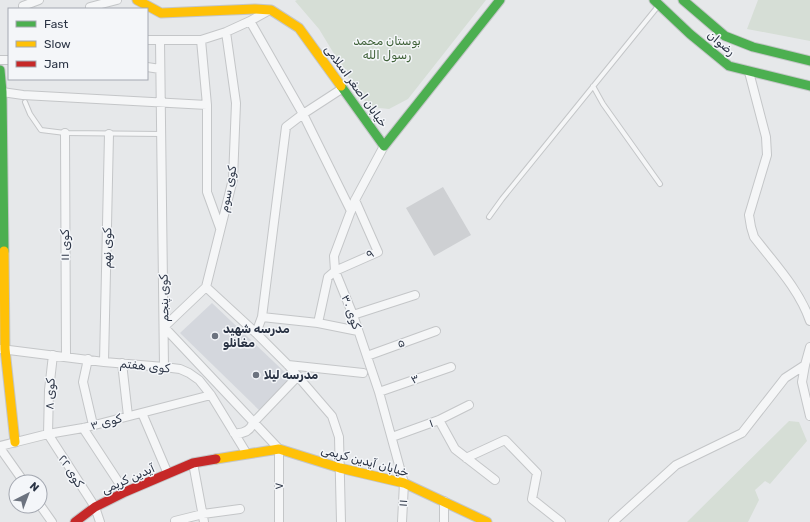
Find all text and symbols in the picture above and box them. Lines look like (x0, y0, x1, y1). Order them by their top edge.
legend (8, 8, 148, 80)
text: Fast (44, 17, 68, 31)
street label: رضوان (704, 28, 738, 59)
park label: بوستان محمد رسول الله (353, 34, 421, 63)
text: Slow (44, 37, 71, 51)
street label: خیابان اصغر اسلامی (321, 42, 390, 130)
text: Jam (44, 57, 69, 71)
street label: کوی سوم (217, 164, 241, 214)
street label: کوی نهم (100, 227, 115, 269)
street label: کوی ۱۱ (58, 229, 73, 261)
street label: ۹ (363, 246, 377, 262)
street label: کوی پنجم (157, 273, 172, 322)
street label: کوی ۳۰ (337, 293, 364, 332)
place label: مدرسه شهید مغانلو (223, 322, 290, 350)
marker: مدرسه شهید مغانلو (210, 331, 220, 341)
street label: ۵ (395, 335, 407, 351)
street label: کوی هفتم (119, 356, 171, 377)
place label: مدرسه لیلا (264, 368, 318, 382)
marker: مدرسه لیلا (251, 370, 261, 380)
street label: ۳ (409, 371, 421, 387)
street label: کوی ۸ (42, 377, 59, 410)
street label: کوی ۳ (89, 411, 124, 434)
street label: ۱ (427, 416, 435, 430)
street label: خیابان آیدین کریمی (319, 443, 411, 480)
street label: کوی ۲۲ (55, 452, 87, 491)
street label: آیدین کریمی (99, 461, 158, 498)
north arrow (8, 474, 48, 514)
text: N (27, 479, 42, 494)
street label: ۷ (272, 482, 286, 490)
street label: ۱۱ (396, 499, 410, 507)

